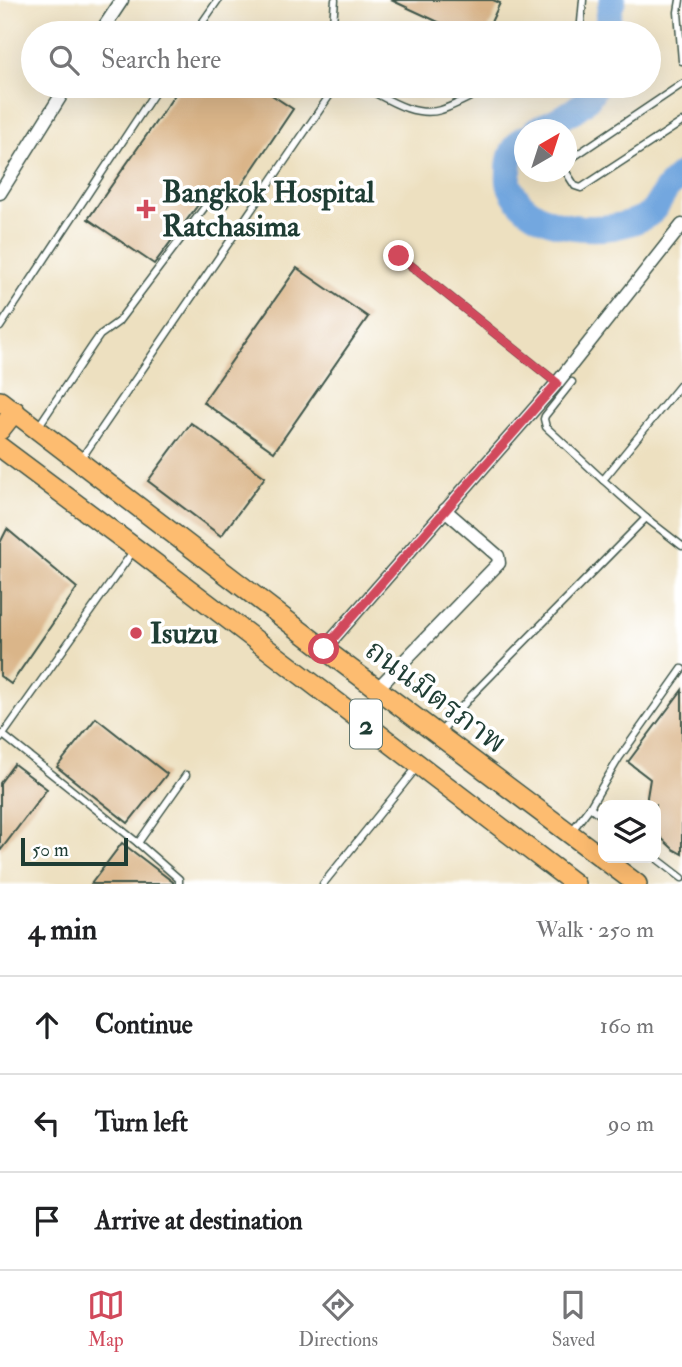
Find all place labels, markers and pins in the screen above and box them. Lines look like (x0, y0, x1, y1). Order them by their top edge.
place label: Bangkok Hospital Ratchasima (162, 174, 375, 245)
marker: Bangkok Hospital Ratchasima (136, 199, 156, 219)
place label: Isuzu (150, 615, 218, 652)
marker: Isuzu (128, 625, 144, 641)

